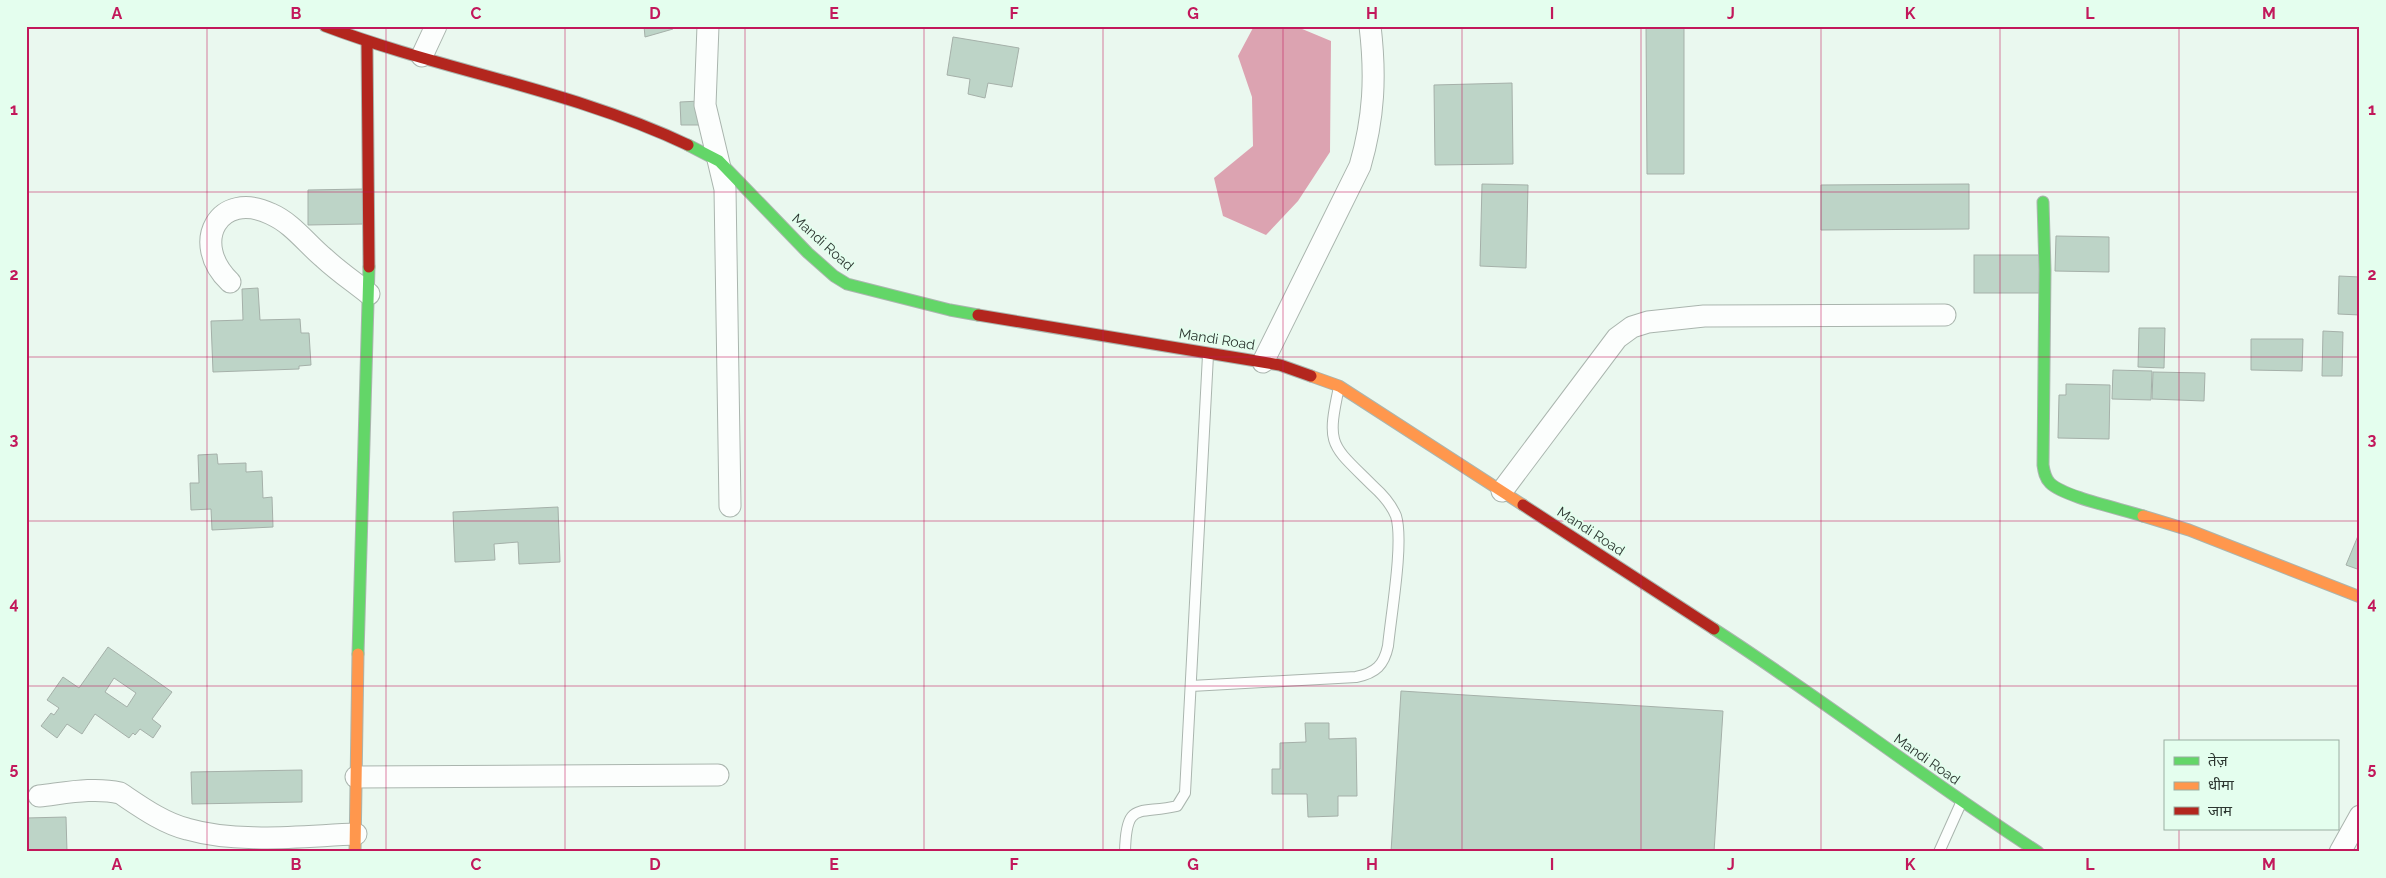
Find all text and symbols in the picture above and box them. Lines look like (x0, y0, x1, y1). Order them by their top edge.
text: A (112, 4, 123, 23)
text: B (291, 4, 302, 23)
text: C (471, 4, 482, 23)
text: D (649, 4, 661, 23)
text: E (829, 4, 839, 23)
text: F (1009, 4, 1019, 23)
text: G (1187, 4, 1199, 23)
text: H (1366, 4, 1378, 23)
text: I (1550, 4, 1554, 23)
text: J (1727, 4, 1735, 23)
text: K (1905, 4, 1916, 23)
text: L (2085, 4, 2095, 23)
text: M (2262, 4, 2276, 23)
text: 1 (10, 100, 18, 119)
text: 1 (2368, 100, 2376, 119)
street label: Mandi Road (789, 210, 857, 274)
text: 2 (9, 265, 19, 284)
text: 2 (2367, 265, 2377, 284)
street label: Mandi Road (1178, 325, 1256, 353)
text: 3 (10, 430, 19, 449)
text: 3 (2368, 430, 2377, 449)
street label: Mandi Road (1554, 503, 1628, 559)
text: 4 (9, 594, 19, 613)
text: 4 (2367, 594, 2377, 613)
street label: Mandi Road (1891, 730, 1963, 788)
legend (2164, 740, 2338, 830)
text: तेज़ (2208, 752, 2229, 770)
text: 5 (10, 759, 19, 778)
text: 5 (2368, 759, 2377, 778)
text: धीमा (2208, 776, 2235, 794)
text: जाम (2208, 802, 2233, 820)
text: A (112, 855, 123, 874)
text: B (291, 855, 302, 874)
text: C (471, 855, 482, 874)
text: D (649, 855, 661, 874)
text: E (829, 855, 839, 874)
text: F (1009, 855, 1019, 874)
text: G (1187, 855, 1199, 874)
text: H (1366, 855, 1378, 874)
text: I (1550, 855, 1554, 874)
text: J (1727, 855, 1735, 874)
text: K (1905, 855, 1916, 874)
text: L (2085, 855, 2095, 874)
text: M (2262, 855, 2276, 874)

